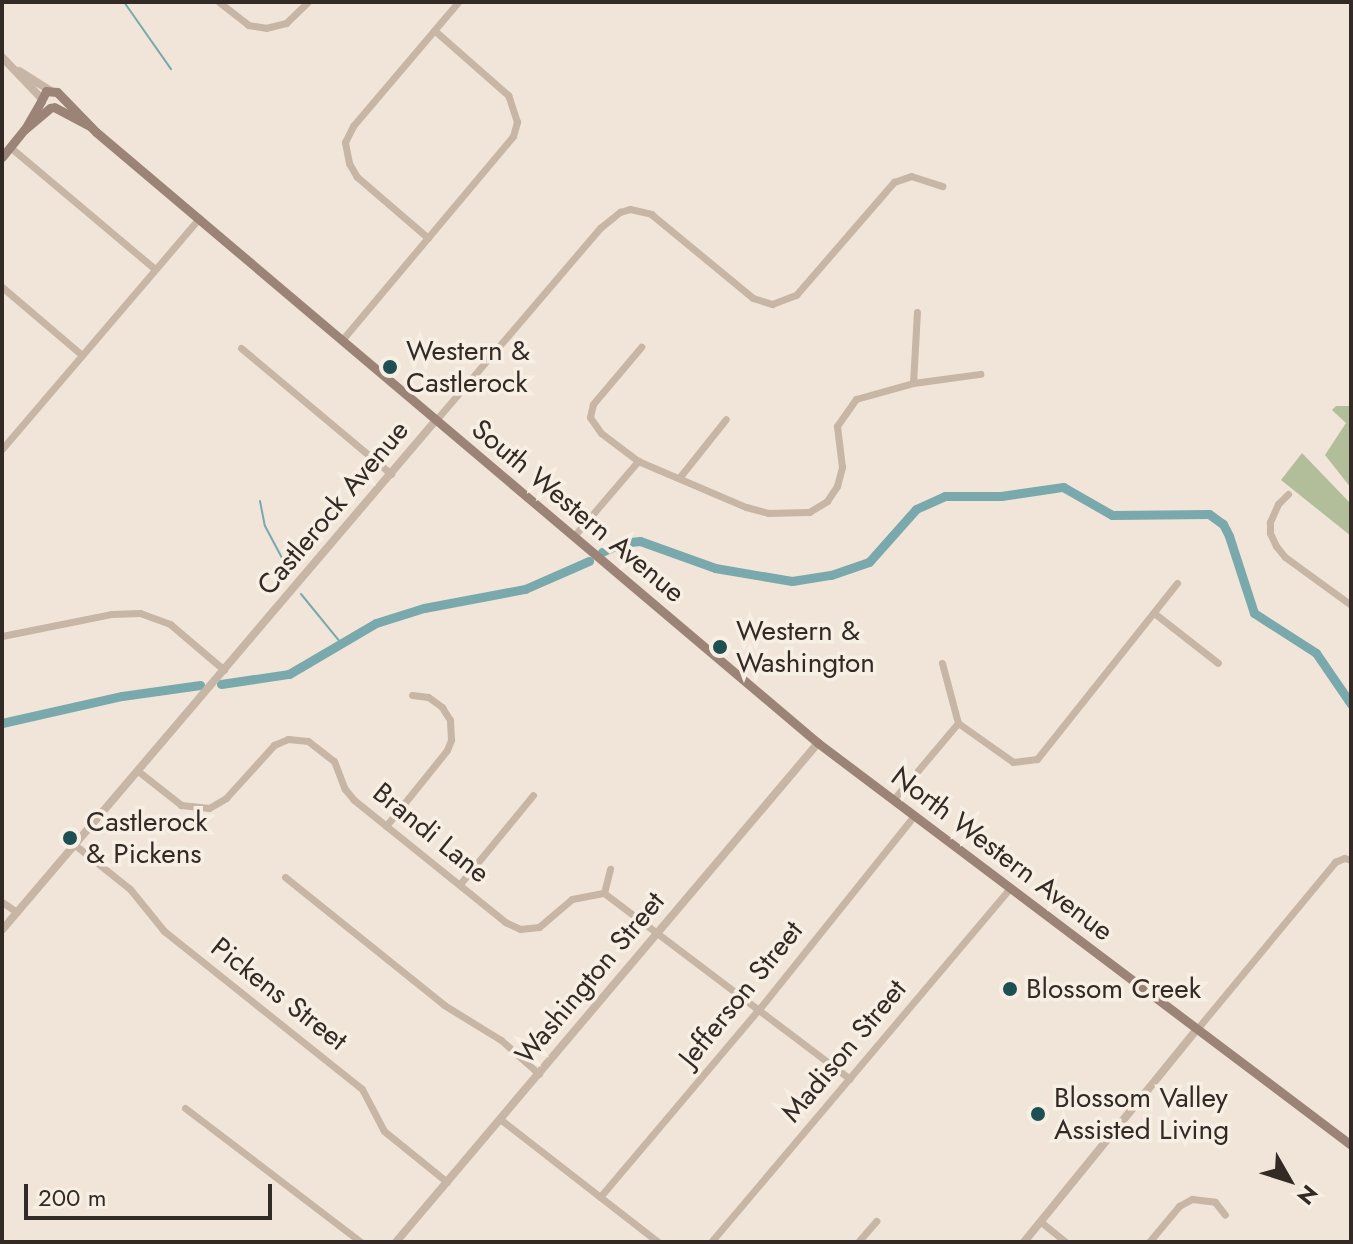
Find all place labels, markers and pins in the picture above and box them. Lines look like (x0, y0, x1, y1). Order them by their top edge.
place label: Western & Castlerock (406, 334, 530, 400)
marker: Western & Castlerock (381, 358, 399, 376)
place label: Western & Washington (736, 614, 875, 680)
marker: Western & Washington (711, 638, 729, 656)
place label: Castlerock & Pickens (86, 805, 208, 871)
marker: Castlerock & Pickens (61, 829, 79, 847)
place label: Blossom Creek (1026, 972, 1201, 1006)
marker: Blossom Creek (1001, 980, 1019, 998)
place label: Blossom Valley Assisted Living (1054, 1081, 1229, 1147)
marker: Blossom Valley Assisted Living (1029, 1105, 1047, 1123)

